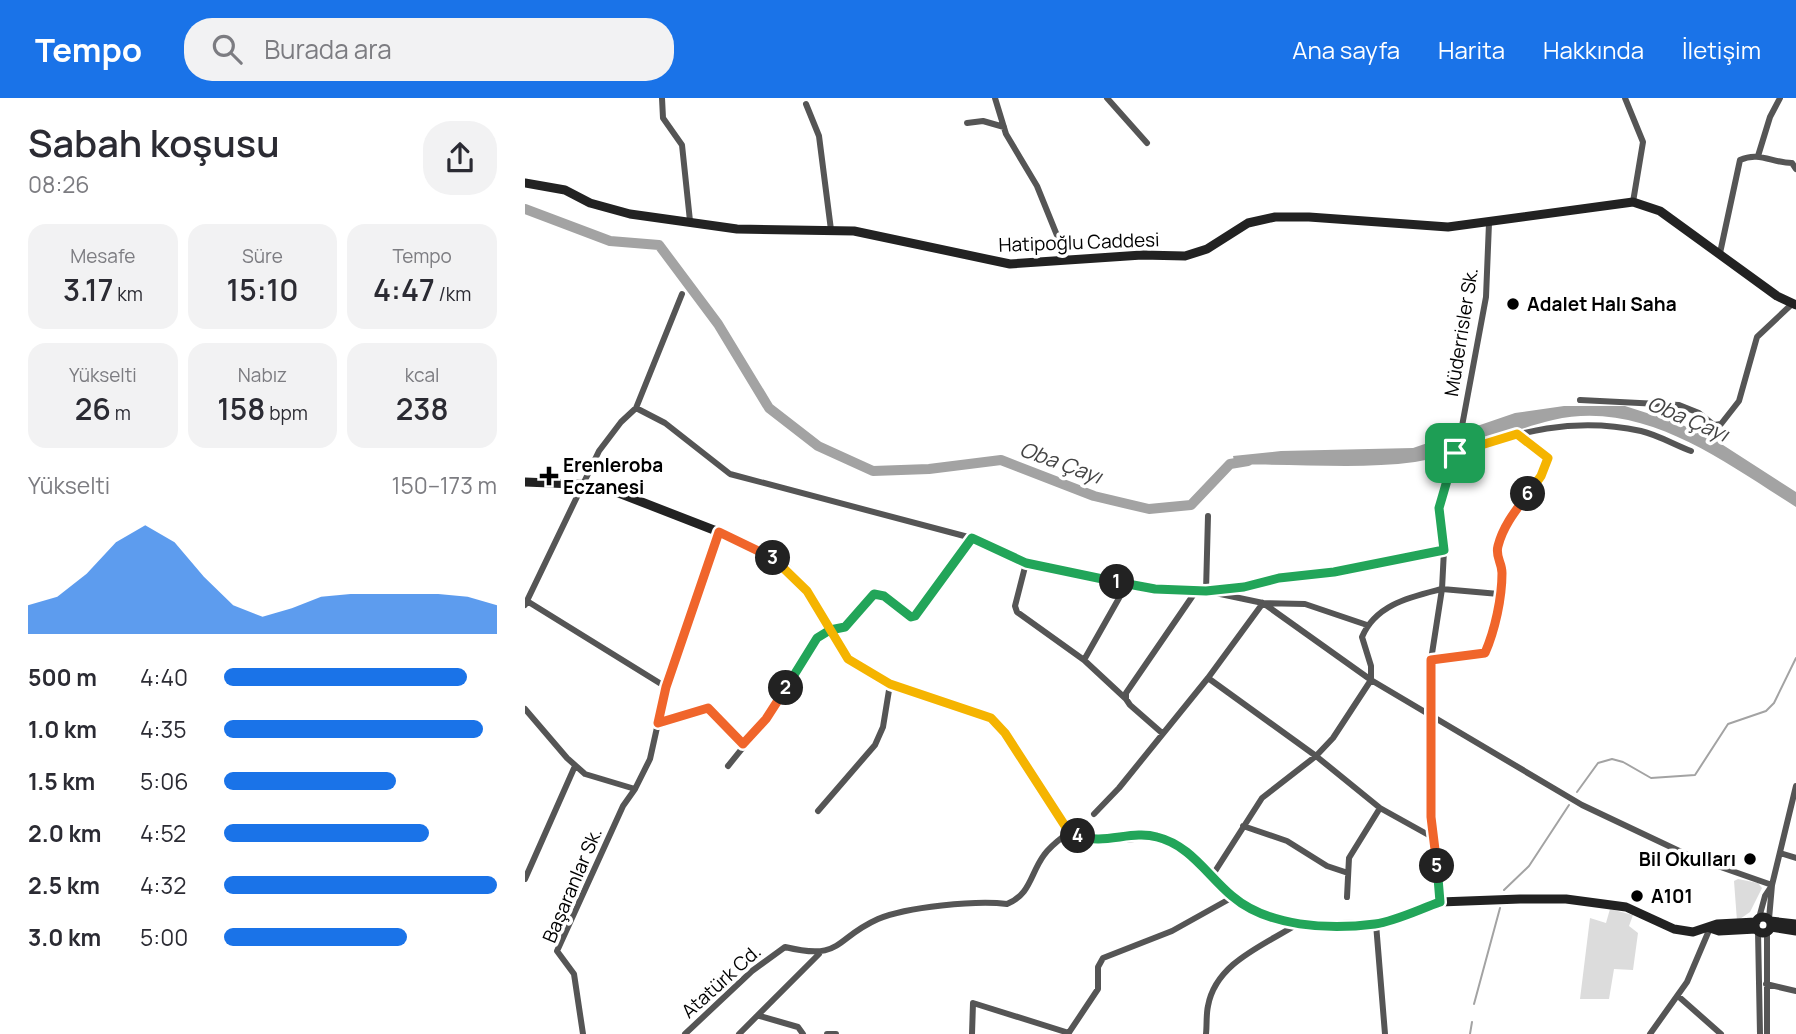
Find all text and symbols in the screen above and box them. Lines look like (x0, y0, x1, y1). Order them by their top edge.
search box (184, 18, 674, 81)
text: Tempo (35, 27, 142, 72)
icon: search (208, 30, 246, 68)
text: Burada ara (264, 31, 392, 67)
text: Ana sayfa (1292, 33, 1400, 66)
text: Harita (1438, 33, 1505, 66)
text: Hakkında (1543, 33, 1644, 66)
text: İletişim (1682, 33, 1761, 66)
text: Sabah koşusu (28, 116, 280, 168)
button: share (423, 121, 497, 195)
text: 08:26 (28, 168, 90, 200)
street label: Hatipoğlu Caddesi (998, 226, 1160, 258)
text: Mesafe (70, 243, 135, 269)
text: Süre (242, 243, 283, 269)
text: Tempo (393, 243, 452, 269)
street label: Müderrisler Sk. (1438, 266, 1484, 398)
text: 3.17 (63, 269, 113, 310)
text: 15:10 (227, 269, 298, 310)
text: 4:47 (373, 269, 435, 310)
text: km (113, 281, 143, 307)
text: /km (435, 281, 471, 307)
place label: Adalet Halı Saha (1527, 291, 1677, 317)
marker: Adalet Halı Saha (1505, 296, 1521, 312)
text: Yükselti (69, 362, 137, 388)
text: Nabız (238, 362, 287, 388)
text: kcal (405, 362, 440, 388)
text: 26 (75, 388, 111, 429)
text: 158 (217, 388, 265, 429)
text: 238 (396, 388, 449, 429)
water label: Oba Çayı (1643, 388, 1735, 448)
text: m (111, 400, 131, 426)
text: bpm (265, 400, 308, 426)
pin (1425, 423, 1485, 483)
water label: Oba Çayı (1016, 434, 1108, 490)
icon: arrive (1436, 434, 1474, 472)
place label: Erenleroba Eczanesi (563, 452, 663, 500)
marker: Erenleroba Eczanesi (541, 468, 557, 484)
text: Yükselti (28, 469, 110, 501)
text: 150–173 m (391, 469, 497, 501)
pin: 6 (1511, 476, 1545, 512)
text: 6 (1522, 480, 1533, 506)
pin: 3 (755, 540, 791, 575)
text: 3 (767, 544, 778, 570)
pin: 1 (1099, 564, 1135, 600)
text: 1 (1112, 568, 1121, 594)
text: 500 m (28, 661, 97, 693)
text: 4:40 (140, 661, 188, 693)
pin: 2 (769, 670, 803, 706)
text: 2 (780, 674, 791, 700)
text: 1.0 km (28, 713, 97, 745)
text: 4:35 (140, 713, 186, 745)
text: 1.5 km (28, 765, 95, 797)
text: 5:06 (140, 765, 188, 797)
text: 2.0 km (28, 817, 101, 849)
text: 4:52 (140, 817, 186, 849)
pin: 4 (1061, 818, 1095, 854)
text: 4 (1072, 822, 1083, 848)
street label: Başaranlar Sk. (536, 823, 608, 947)
place label: Bil Okulları (1639, 846, 1736, 872)
pin: 5 (1419, 848, 1455, 884)
marker: Bil Okulları (1742, 851, 1758, 867)
text: 5 (1431, 852, 1442, 878)
text: 2.5 km (28, 869, 100, 901)
text: 4:32 (140, 869, 186, 901)
place label: A101 (1651, 883, 1693, 909)
marker: A101 (1629, 888, 1645, 904)
text: 3.0 km (28, 921, 101, 953)
text: 5:00 (140, 921, 188, 953)
street label: Atatürk Cd. (676, 938, 766, 1024)

